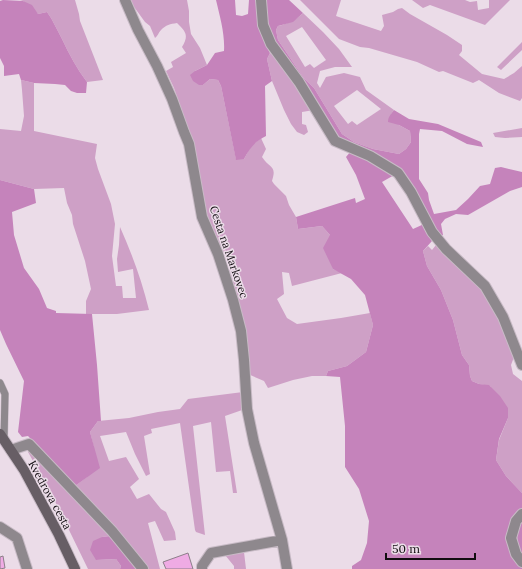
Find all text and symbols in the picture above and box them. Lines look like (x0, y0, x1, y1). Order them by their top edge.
street label: Cesta na Markovec (207, 204, 251, 300)
street label: Kvedrova cesta (25, 458, 75, 532)
scale bar (386, 535, 475, 561)
text: 50 m (392, 541, 420, 556)

